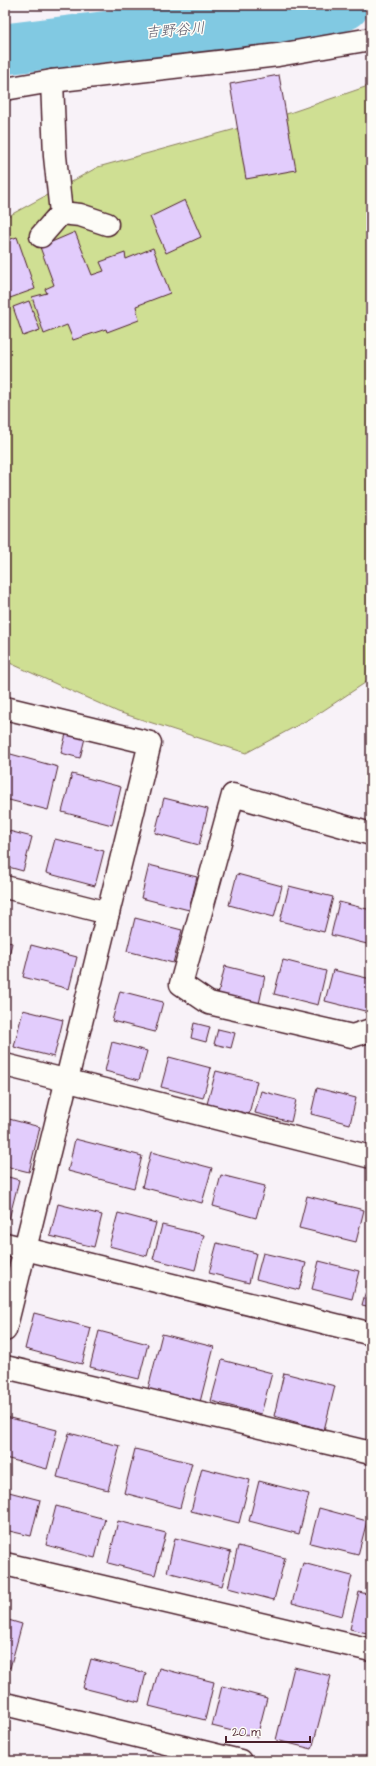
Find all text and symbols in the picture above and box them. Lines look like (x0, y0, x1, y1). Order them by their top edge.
water label: 吉野谷川 (144, 17, 206, 44)
scale bar (226, 1718, 310, 1744)
text: 20 m (232, 1724, 261, 1741)

